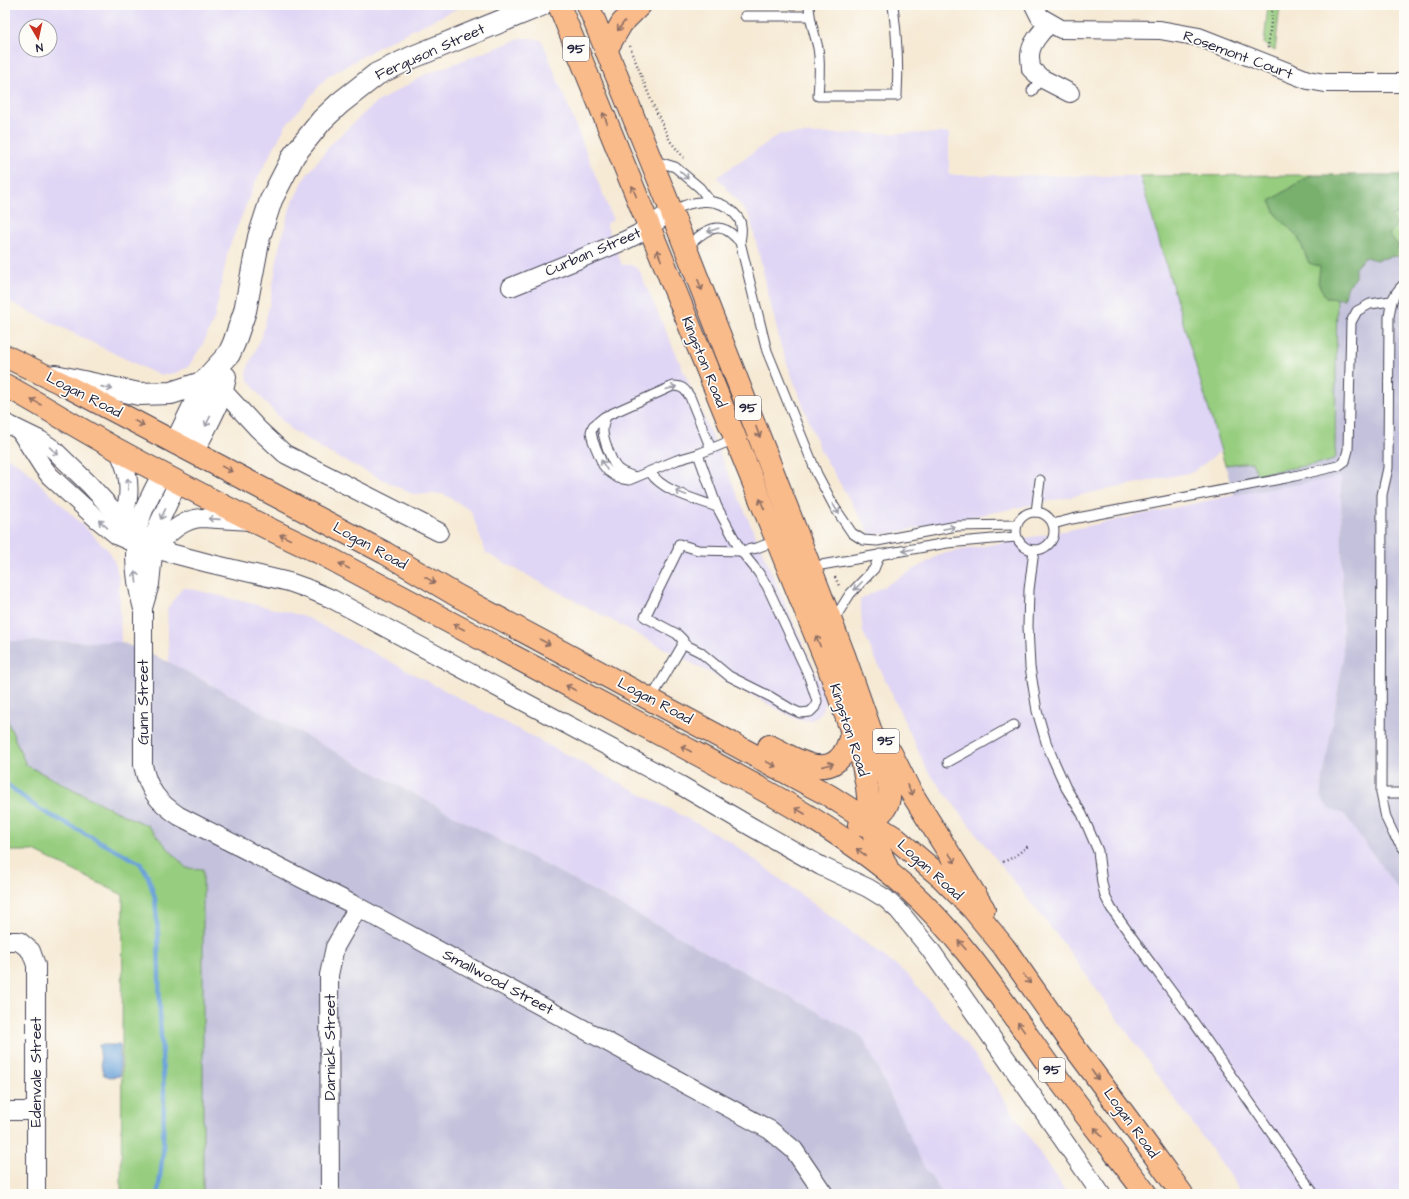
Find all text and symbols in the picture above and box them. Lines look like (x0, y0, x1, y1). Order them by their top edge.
north arrow (18, 18, 58, 58)
street label: Ferguson Street (372, 18, 489, 86)
one-way arrow (617, 20, 625, 31)
street label: Rosemont Court (1180, 25, 1296, 85)
road number: 95 (563, 37, 589, 61)
text: N (35, 39, 44, 55)
one-way arrow (600, 113, 608, 125)
one-way arrow (679, 171, 689, 180)
one-way arrow (630, 185, 637, 197)
street label: Curban Street (542, 222, 644, 282)
one-way arrow (707, 226, 719, 234)
one-way arrow (655, 249, 663, 261)
one-way arrow (697, 278, 705, 290)
street label: Kingston Road (675, 313, 732, 411)
street label: Logan Road (42, 367, 126, 424)
one-way arrow (100, 384, 113, 392)
one-way arrow (665, 384, 678, 391)
road number: 95 (735, 396, 761, 420)
one-way arrow (30, 398, 42, 406)
one-way arrow (203, 414, 211, 426)
one-way arrow (132, 420, 144, 427)
one-way arrow (754, 425, 762, 437)
one-way arrow (48, 446, 59, 455)
one-way arrow (600, 460, 608, 471)
one-way arrow (221, 466, 233, 473)
one-way arrow (124, 478, 132, 491)
one-way arrow (675, 489, 687, 497)
one-way arrow (758, 499, 765, 511)
one-way arrow (832, 503, 840, 515)
one-way arrow (159, 508, 166, 520)
one-way arrow (208, 515, 221, 522)
street label: Logan Road (328, 517, 411, 576)
one-way arrow (98, 520, 108, 529)
one-way arrow (943, 523, 956, 531)
one-way arrow (280, 533, 292, 541)
one-way arrow (902, 546, 915, 554)
one-way arrow (338, 562, 350, 569)
one-way arrow (132, 571, 140, 584)
one-way arrow (424, 576, 435, 584)
one-way arrow (853, 581, 863, 591)
one-way arrow (453, 623, 465, 631)
one-way arrow (813, 635, 821, 647)
one-way arrow (538, 639, 550, 646)
street label: Gunn Street (133, 659, 154, 745)
street label: Logan Road (613, 672, 696, 731)
street label: Kingston Road (823, 681, 874, 780)
one-way arrow (566, 683, 578, 691)
road number: 95 (873, 729, 899, 753)
one-way arrow (680, 744, 692, 752)
one-way arrow (821, 760, 834, 768)
one-way arrow (765, 761, 777, 768)
one-way arrow (906, 784, 914, 796)
one-way arrow (794, 807, 806, 815)
street label: Logan Road (892, 835, 968, 906)
one-way arrow (856, 848, 867, 856)
one-way arrow (948, 852, 956, 863)
one-way arrow (957, 940, 966, 950)
street label: Smallwood Street (439, 944, 557, 1020)
one-way arrow (1022, 973, 1031, 984)
street label: Darnick Street (320, 994, 341, 1100)
street label: Edenvale Street (26, 1017, 47, 1127)
one-way arrow (1017, 1021, 1025, 1032)
road number: 95 (1039, 1058, 1065, 1082)
one-way arrow (1091, 1069, 1099, 1080)
street label: Logan Road (1098, 1084, 1164, 1163)
one-way arrow (1093, 1126, 1102, 1137)

